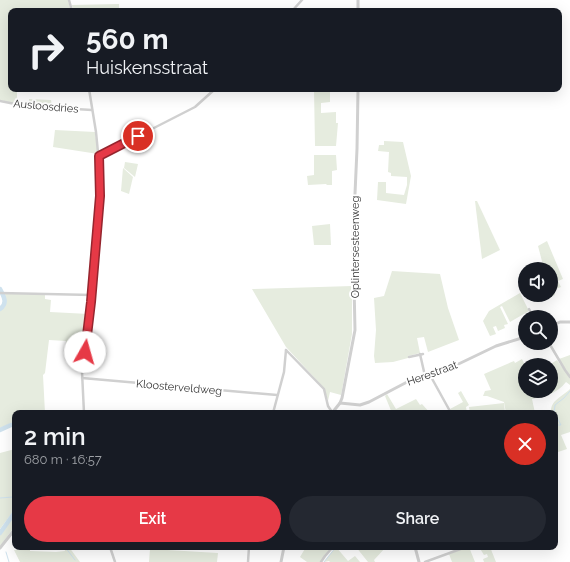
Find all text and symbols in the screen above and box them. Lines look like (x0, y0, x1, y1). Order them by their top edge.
text: 560 m (86, 23, 169, 56)
icon: right (20, 24, 72, 76)
text: Huiskensstraat (86, 57, 208, 78)
street label: Ausloosdries (13, 97, 79, 116)
pin (121, 119, 155, 153)
icon: arrive (127, 125, 149, 147)
street label: Oplintersesteenweg (349, 196, 362, 298)
map controls (518, 262, 558, 398)
button: sound (518, 262, 558, 302)
button: search (518, 310, 558, 350)
position arrow (64, 331, 106, 373)
street label: Herestraat (405, 358, 460, 389)
button: layers (518, 358, 558, 398)
street label: Kloosterveldweg (135, 377, 223, 398)
text: 2 min (24, 422, 86, 451)
button: close (504, 423, 546, 465)
text: 680 m · 16:57 (24, 452, 102, 467)
button: Exit (24, 496, 281, 542)
button: Share (289, 496, 546, 542)

